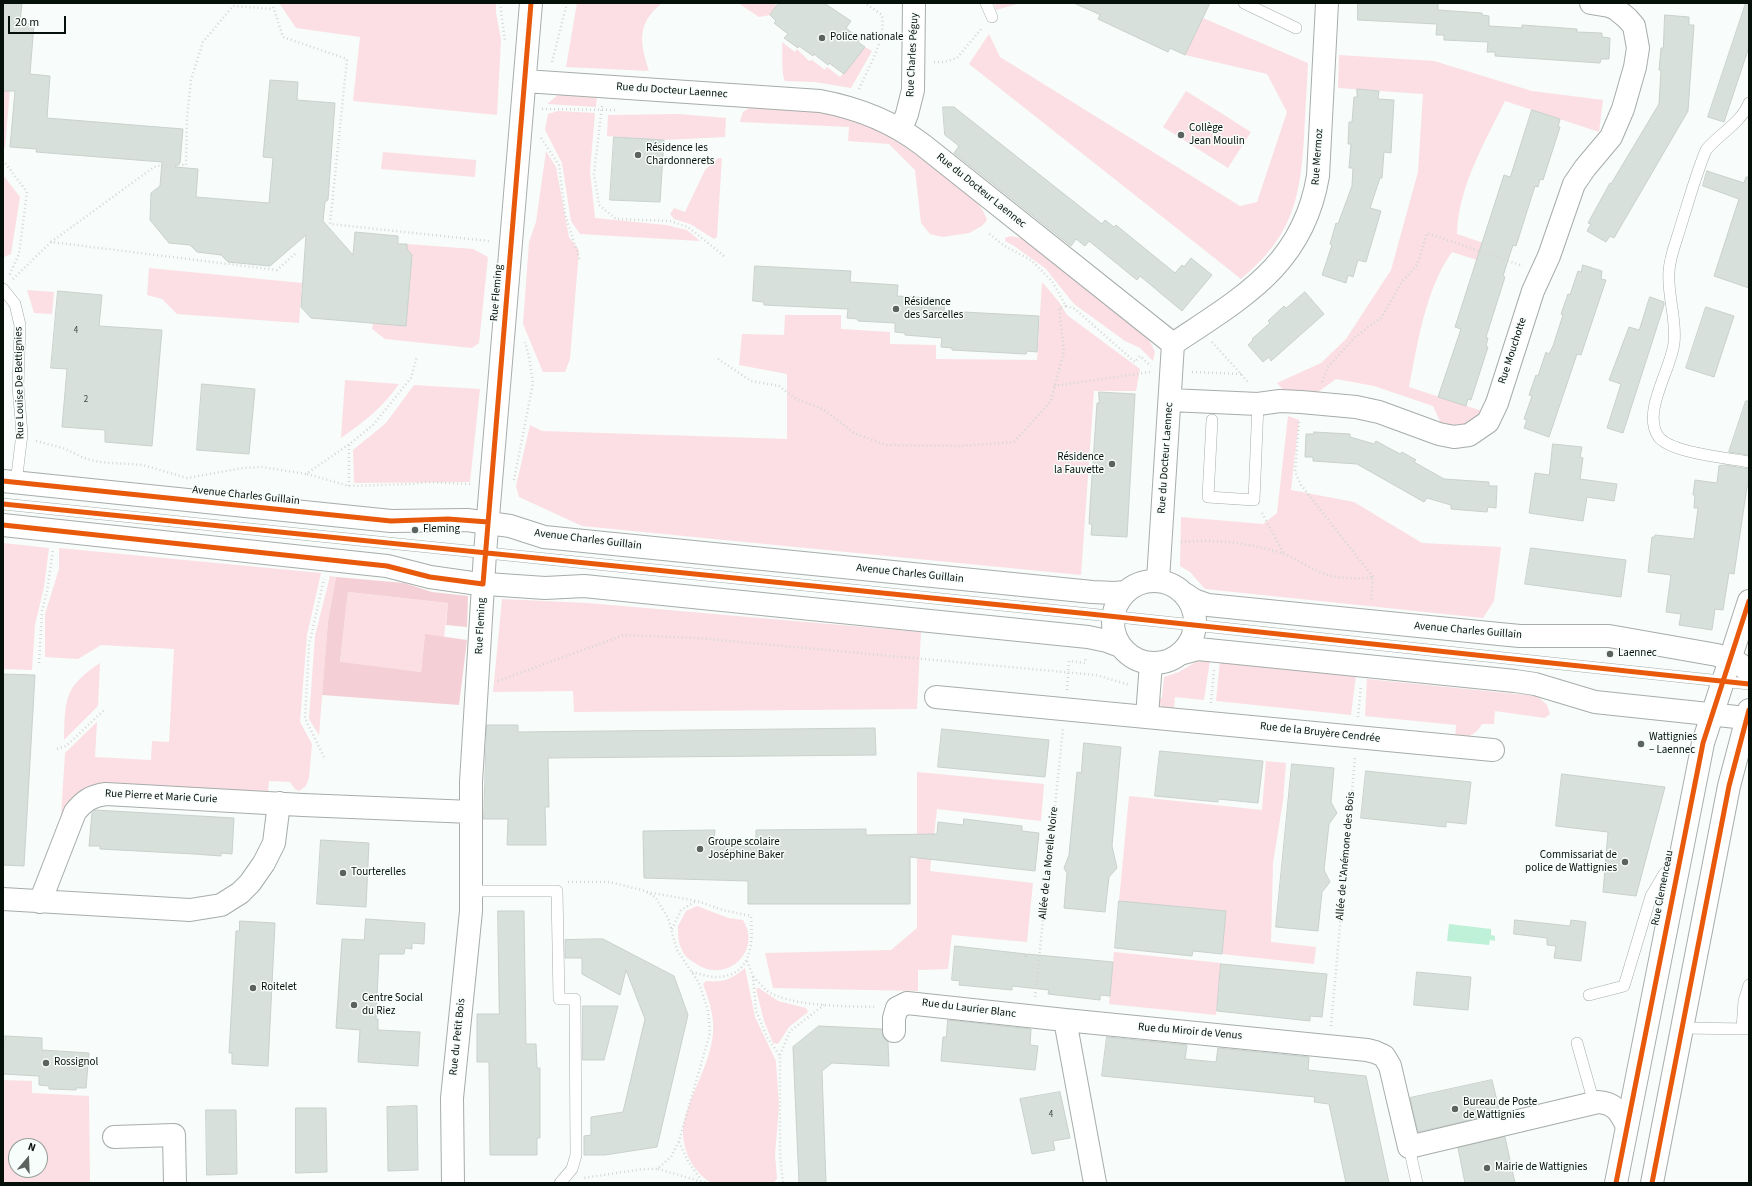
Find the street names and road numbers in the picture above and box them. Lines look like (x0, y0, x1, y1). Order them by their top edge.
street label: Rue Charles Péguy (904, 12, 922, 98)
street label: Rue du Docteur Laennec (616, 81, 728, 101)
street label: Rue Mermoz (1309, 128, 1327, 186)
street label: Rue du Docteur Laennec (933, 151, 1029, 231)
street label: Rue Fleming (488, 264, 506, 322)
street label: Rue Mouchotte (1496, 316, 1530, 386)
street label: Rue Louise De Bettignies (12, 327, 28, 439)
street label: Rue du Docteur Laennec (1156, 402, 1176, 514)
street label: Avenue Charles Guillain (192, 484, 300, 508)
street label: Avenue Charles Guillain (534, 527, 642, 553)
street label: Avenue Charles Guillain (856, 562, 964, 586)
street label: Rue Fleming (473, 597, 489, 655)
street label: Avenue Charles Guillain (1414, 620, 1522, 642)
street label: Rue de la Bruyère Cendrée (1259, 720, 1381, 746)
street label: Rue Pierre et Marie Curie (104, 787, 218, 807)
street label: Allée de L'Anémone des Bois (1334, 791, 1358, 921)
street label: Allée de La Morelle Noire (1037, 806, 1061, 920)
street label: Rue Clemenceau (1649, 849, 1677, 927)
street label: Rue du Laurier Blanc (921, 997, 1017, 1021)
street label: Rue du Petit Bois (447, 998, 469, 1076)
street label: Rue du Miroir de Venus (1137, 1021, 1243, 1043)

